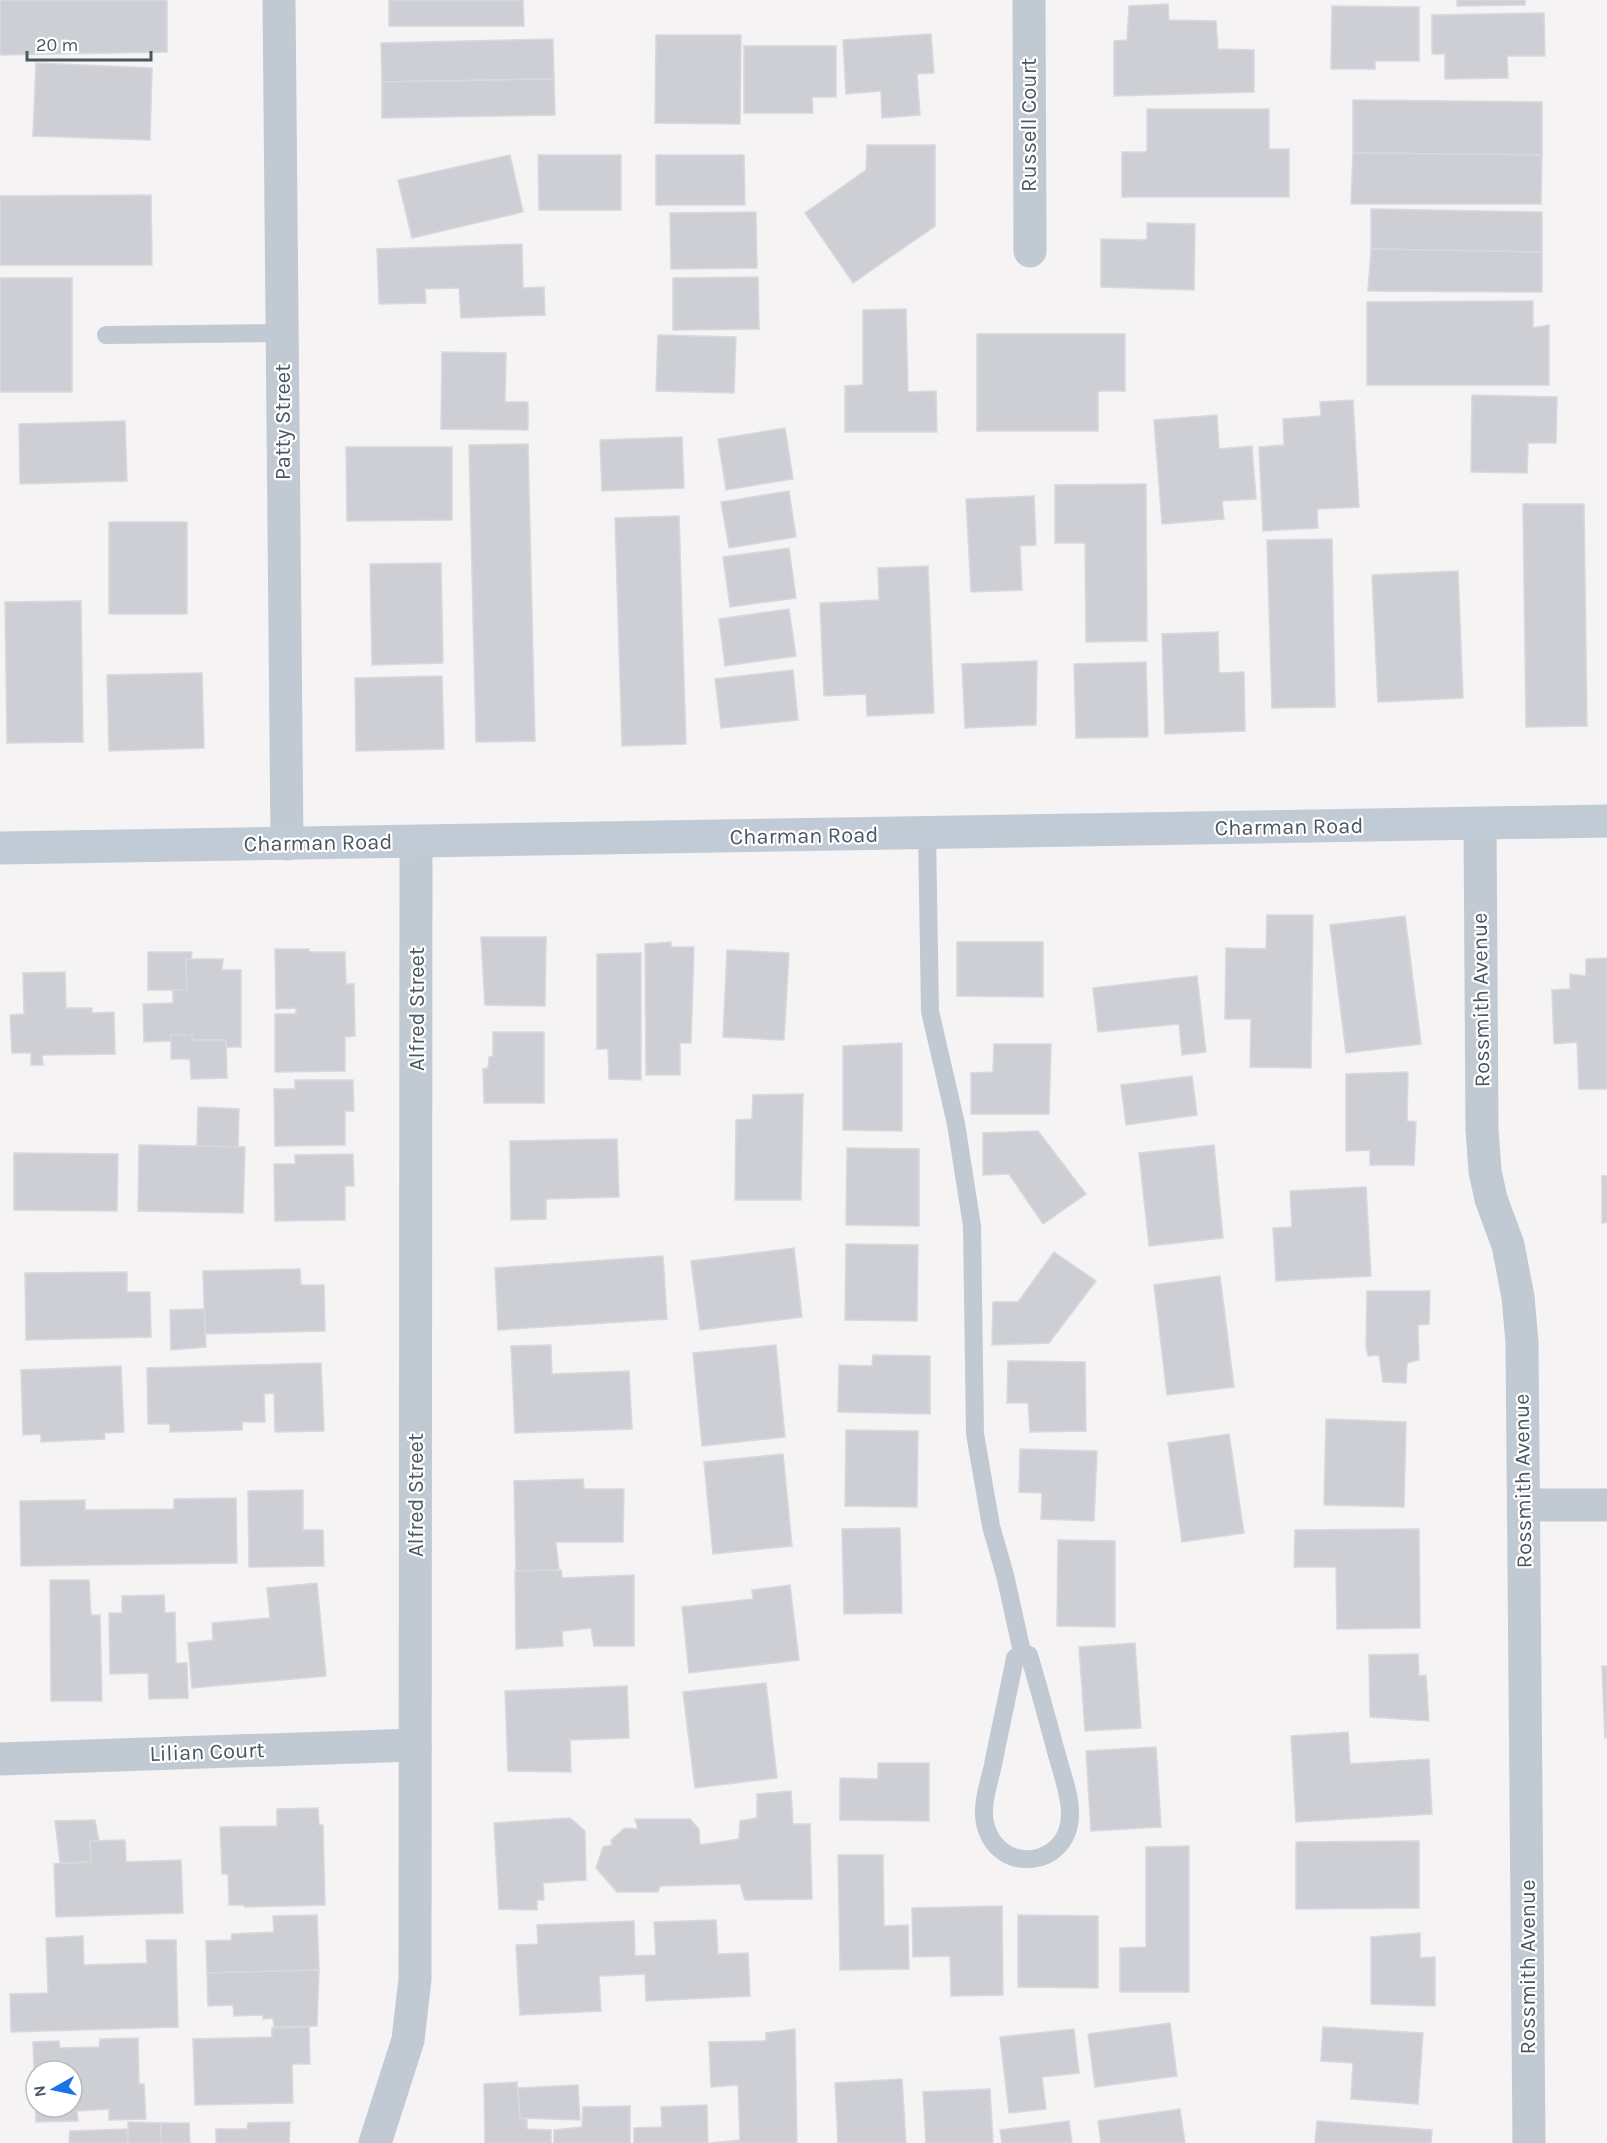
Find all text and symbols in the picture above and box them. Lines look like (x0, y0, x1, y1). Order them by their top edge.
scale bar (27, 24, 152, 62)
text: 20 m (36, 34, 78, 56)
street label: Russell Court (1016, 58, 1042, 192)
street label: Patty Street (270, 364, 296, 480)
street label: Charman Road (1214, 813, 1364, 841)
street label: Charman Road (729, 822, 879, 850)
street label: Charman Road (243, 829, 393, 857)
street label: Rossmith Avenue (1466, 912, 1496, 1088)
street label: Alfred Street (404, 947, 430, 1071)
street label: Rossmith Avenue (1508, 1393, 1538, 1569)
street label: Alfred Street (403, 1433, 429, 1557)
street label: Lilian Court (149, 1737, 265, 1767)
street label: Rossmith Avenue (1515, 1880, 1541, 2054)
north arrow (24, 2059, 84, 2119)
text: N (29, 2084, 50, 2098)

